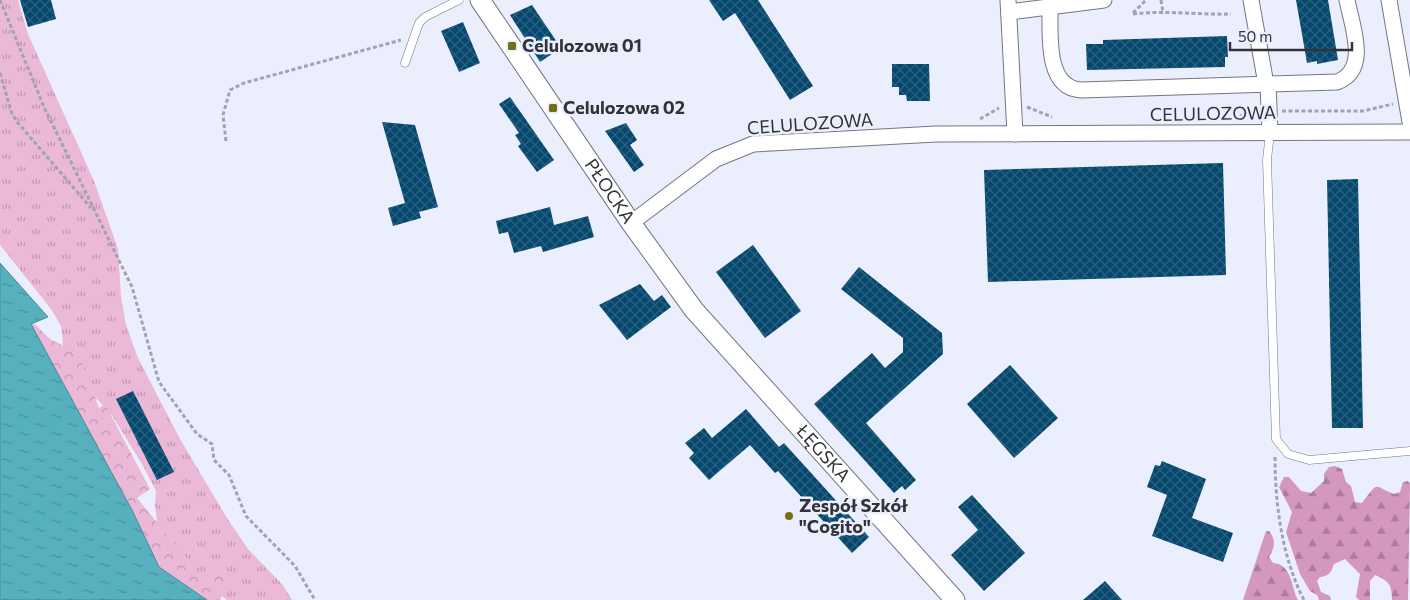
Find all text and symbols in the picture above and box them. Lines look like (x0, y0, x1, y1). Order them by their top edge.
scale bar (1230, 20, 1352, 52)
text: 50 m (1238, 27, 1272, 45)
place label: Celulozowa 01 (522, 34, 642, 56)
marker: Celulozowa 01 (506, 40, 518, 52)
place label: Celulozowa 02 (563, 96, 685, 118)
street label: CELULOZOWA (1150, 101, 1276, 125)
marker: Celulozowa 02 (547, 102, 559, 114)
street label: CELULOZOWA (746, 108, 874, 138)
street label: PŁOCKA (581, 154, 640, 227)
street label: ŁĘGSKA (792, 419, 855, 486)
place label: Zespół Szkół "Cogito" (799, 494, 908, 537)
marker: Zespół Szkół "Cogito" (783, 510, 795, 522)

